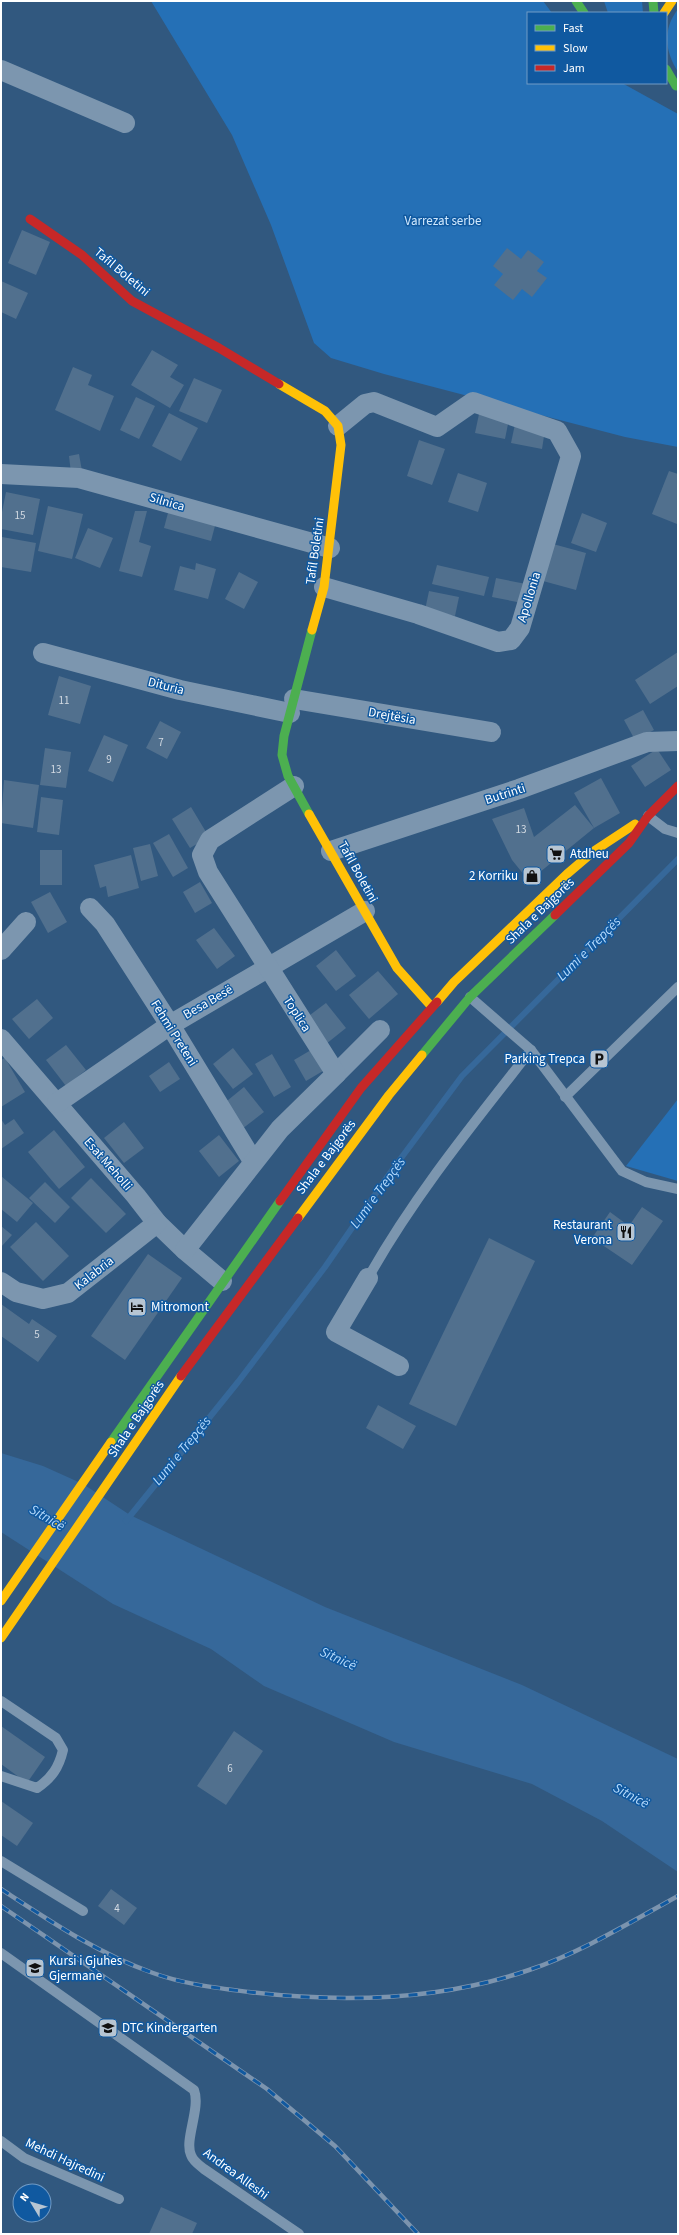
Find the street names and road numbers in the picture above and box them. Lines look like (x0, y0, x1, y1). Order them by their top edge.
street label: Tafil Boletini (90, 243, 154, 301)
street label: Silnica (147, 488, 187, 516)
street label: Tafil Boletini (301, 516, 329, 586)
street label: Apollonia (513, 570, 545, 624)
street label: Dituria (146, 673, 186, 699)
street label: Drejtësia (367, 703, 417, 729)
street label: Butrinti (482, 779, 528, 809)
street label: Tafil Boletini (334, 838, 382, 906)
street label: Shala e Bajgorës (502, 873, 579, 948)
street label: Besa Besë (180, 981, 236, 1023)
street label: Toplica (279, 993, 315, 1035)
street label: Fehmi Preteni (146, 996, 202, 1070)
street label: Shala e Bajgorës (292, 1116, 360, 1198)
street label: Esat Meholli (80, 1133, 136, 1195)
street label: Kalabria (71, 1252, 117, 1294)
street label: Shala e Bajgorës (104, 1377, 169, 1461)
street label: Mehdi Hajredini (22, 2134, 108, 2186)
street label: Andrea Alleshi (200, 2144, 272, 2204)

